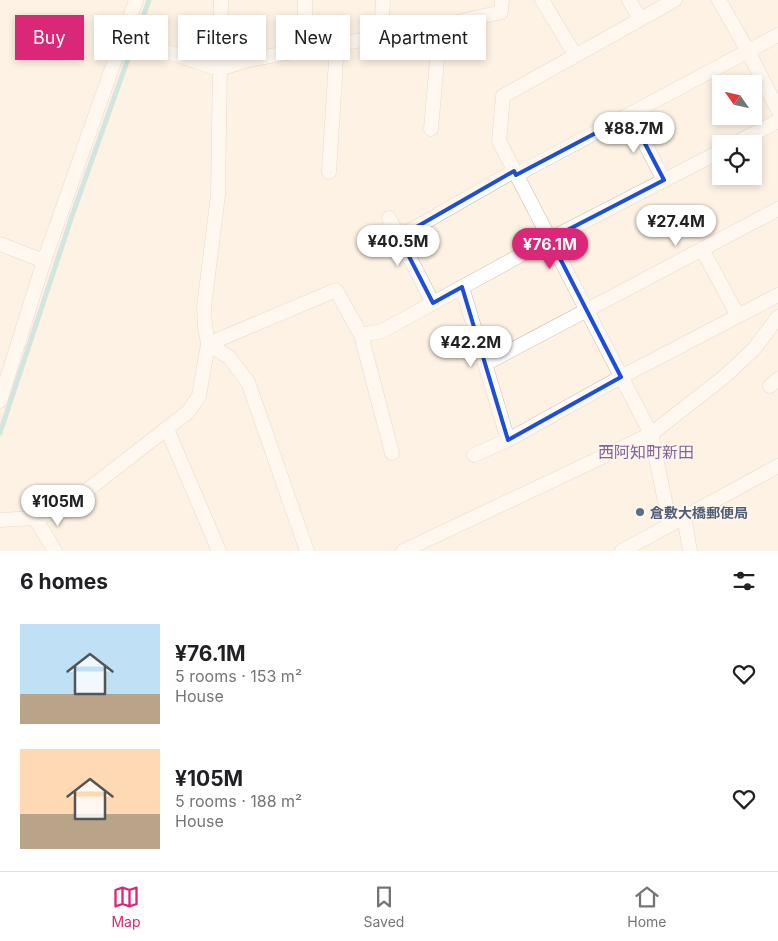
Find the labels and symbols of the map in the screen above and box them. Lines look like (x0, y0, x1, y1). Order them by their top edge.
north arrow (712, 75, 762, 125)
pin: ¥88.7M (593, 112, 675, 154)
pin: ¥27.4M (635, 204, 717, 247)
pin: ¥40.5M (357, 224, 439, 267)
pin: ¥76.1M (509, 228, 591, 270)
pin: ¥42.2M (430, 326, 512, 368)
district label: 西阿知町新田 (598, 442, 694, 462)
pin: ¥105M (23, 484, 93, 527)
place label: 倉敷大橋郵便局 (650, 504, 748, 521)
marker: 倉敷大橋郵便局 (634, 506, 646, 518)

